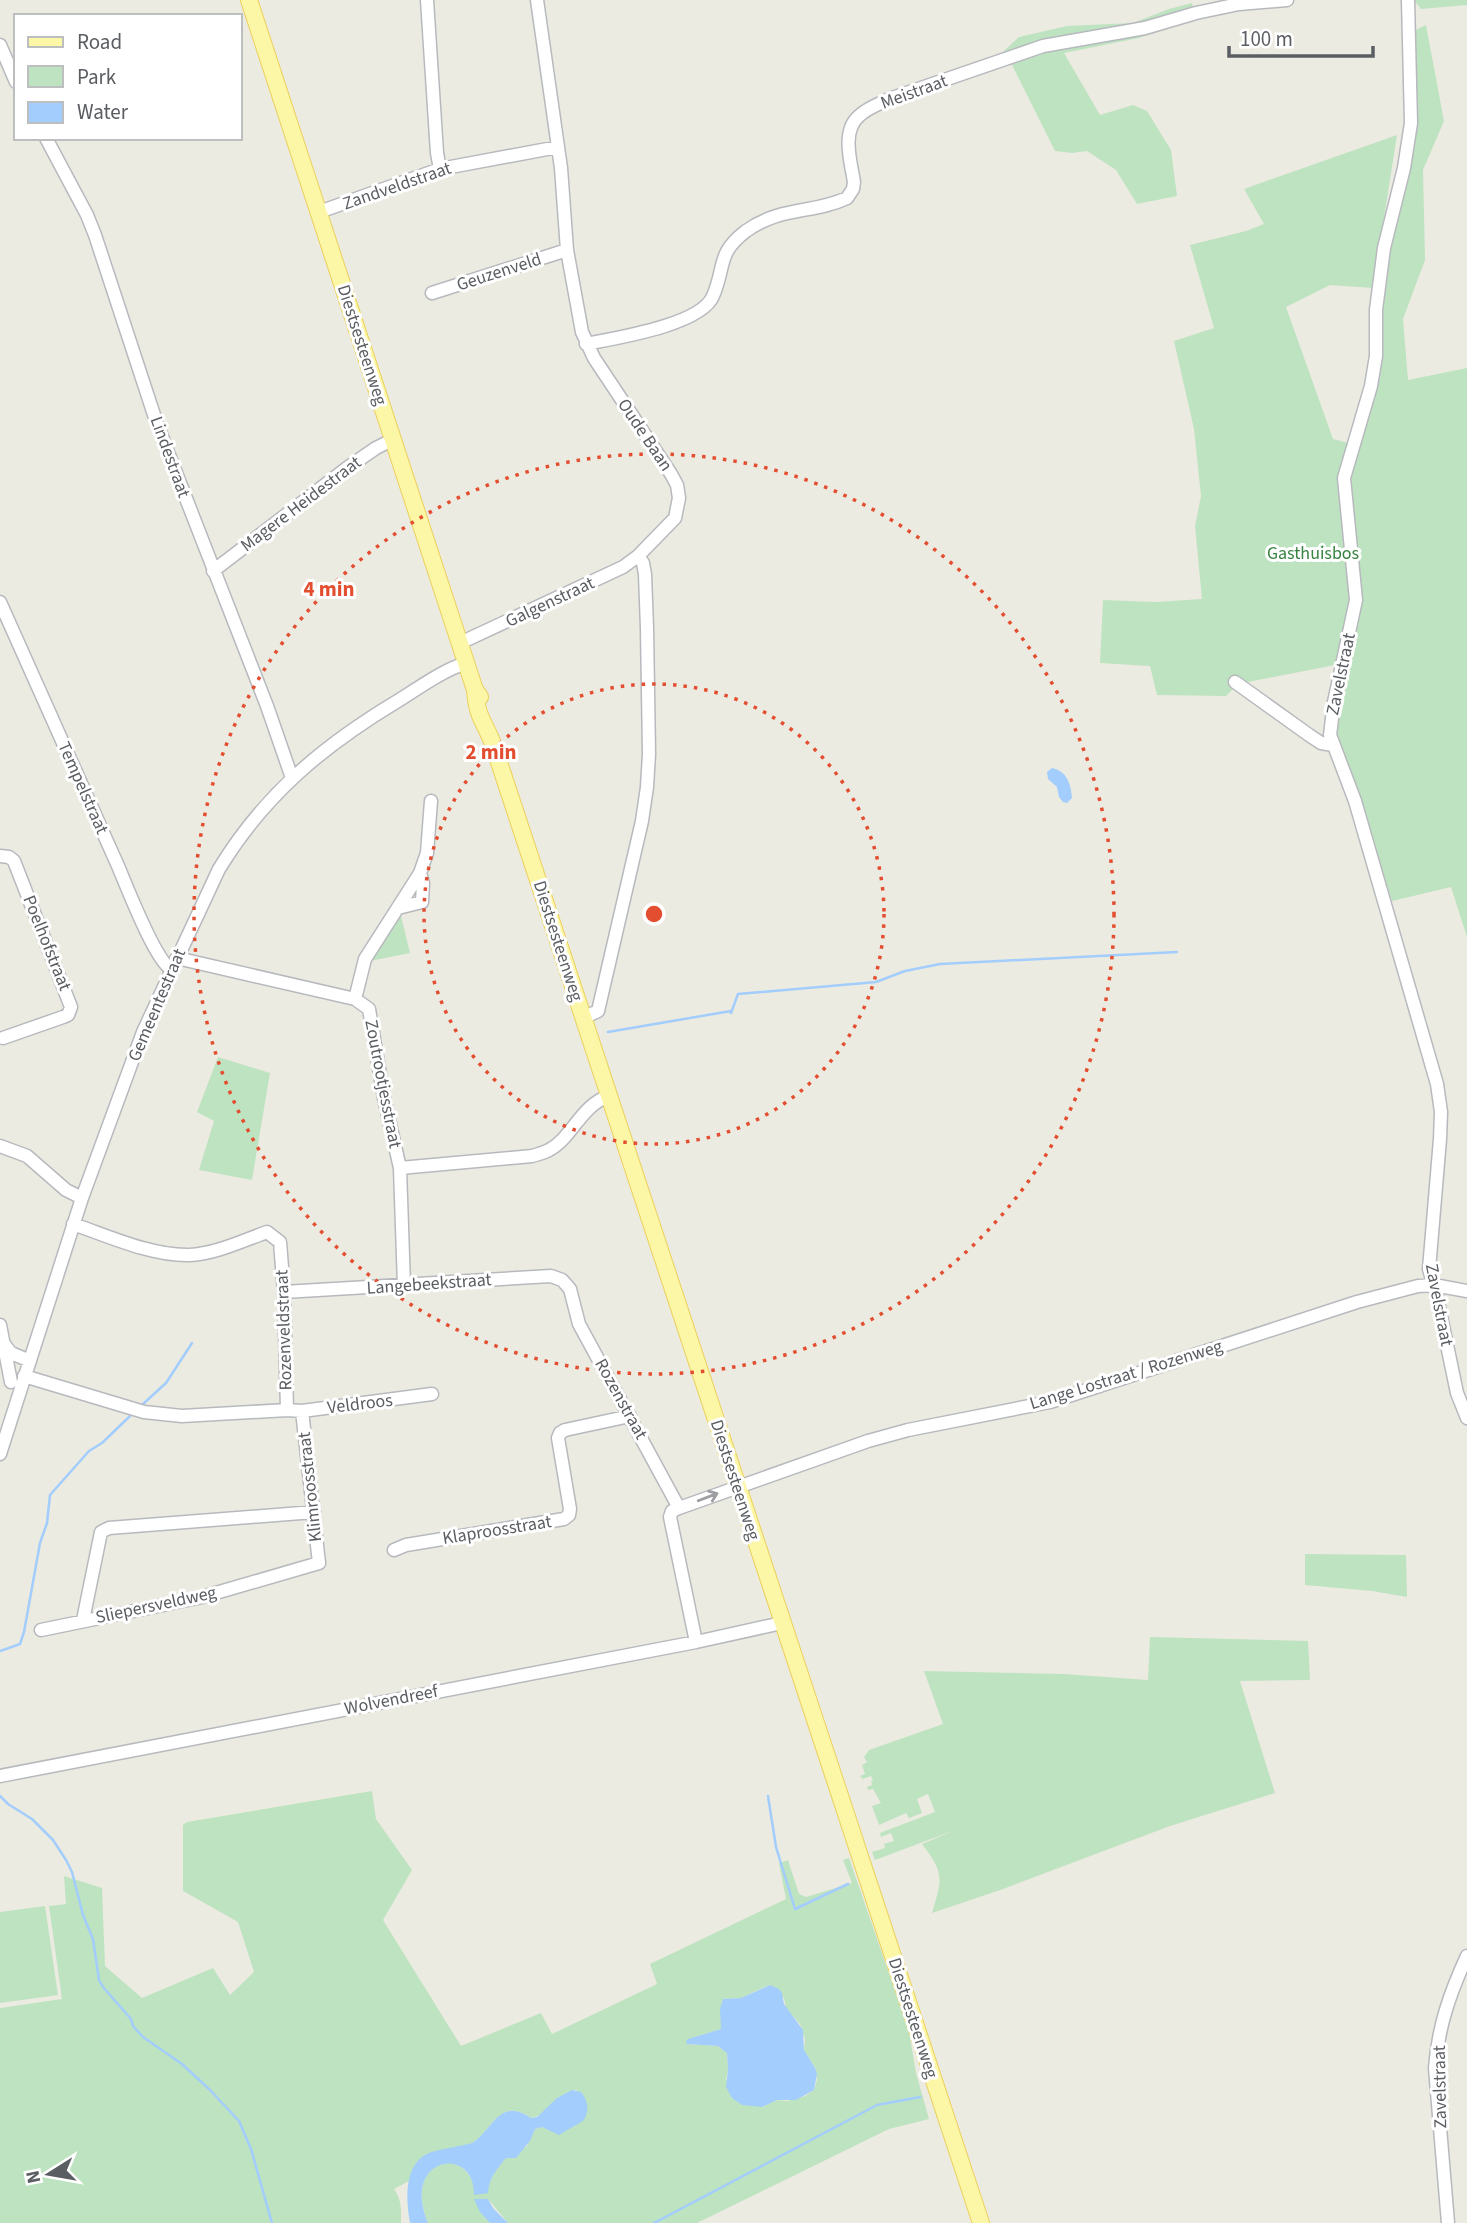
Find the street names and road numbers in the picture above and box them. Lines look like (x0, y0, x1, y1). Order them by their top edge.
street label: Meistraat (877, 68, 951, 116)
street label: Zandveldstraat (339, 156, 455, 216)
street label: Geuzenveld (453, 247, 545, 297)
street label: Diestsesteenweg (331, 282, 393, 408)
street label: Oude Baan (611, 394, 679, 476)
street label: Lindestraat (144, 413, 196, 501)
street label: Magere Heidestraat (235, 450, 367, 558)
street label: Galgenstraat (501, 571, 599, 633)
street label: Zavelstraat (1320, 631, 1362, 717)
street label: Tempelstraat (51, 738, 115, 838)
street label: Diestsesteenweg (527, 878, 589, 1004)
street label: Poelhofstraat (17, 892, 77, 994)
street label: Gemeentestraat (122, 945, 192, 1065)
street label: Zoutrootjesstraat (358, 1018, 408, 1150)
street label: Zavelstraat (1419, 1262, 1459, 1348)
street label: Langebeekstraat (366, 1267, 492, 1301)
street label: Rozenveldstraat (269, 1269, 299, 1391)
street label: Lange Lostraat / Rozenweg (1026, 1334, 1226, 1416)
street label: Rozenstraat (588, 1354, 654, 1444)
street label: Veldroos (326, 1388, 394, 1420)
street label: Diestsesteenweg (704, 1417, 766, 1543)
street label: Klimroosstraat (292, 1431, 328, 1543)
street label: Klaproosstraat (441, 1509, 553, 1551)
street label: Sliepersveldweg (93, 1580, 219, 1630)
street label: Wolvendreef (342, 1679, 441, 1721)
street label: Diestsesteenweg (882, 1955, 944, 2081)
street label: Zavelstraat (1427, 2045, 1453, 2129)

